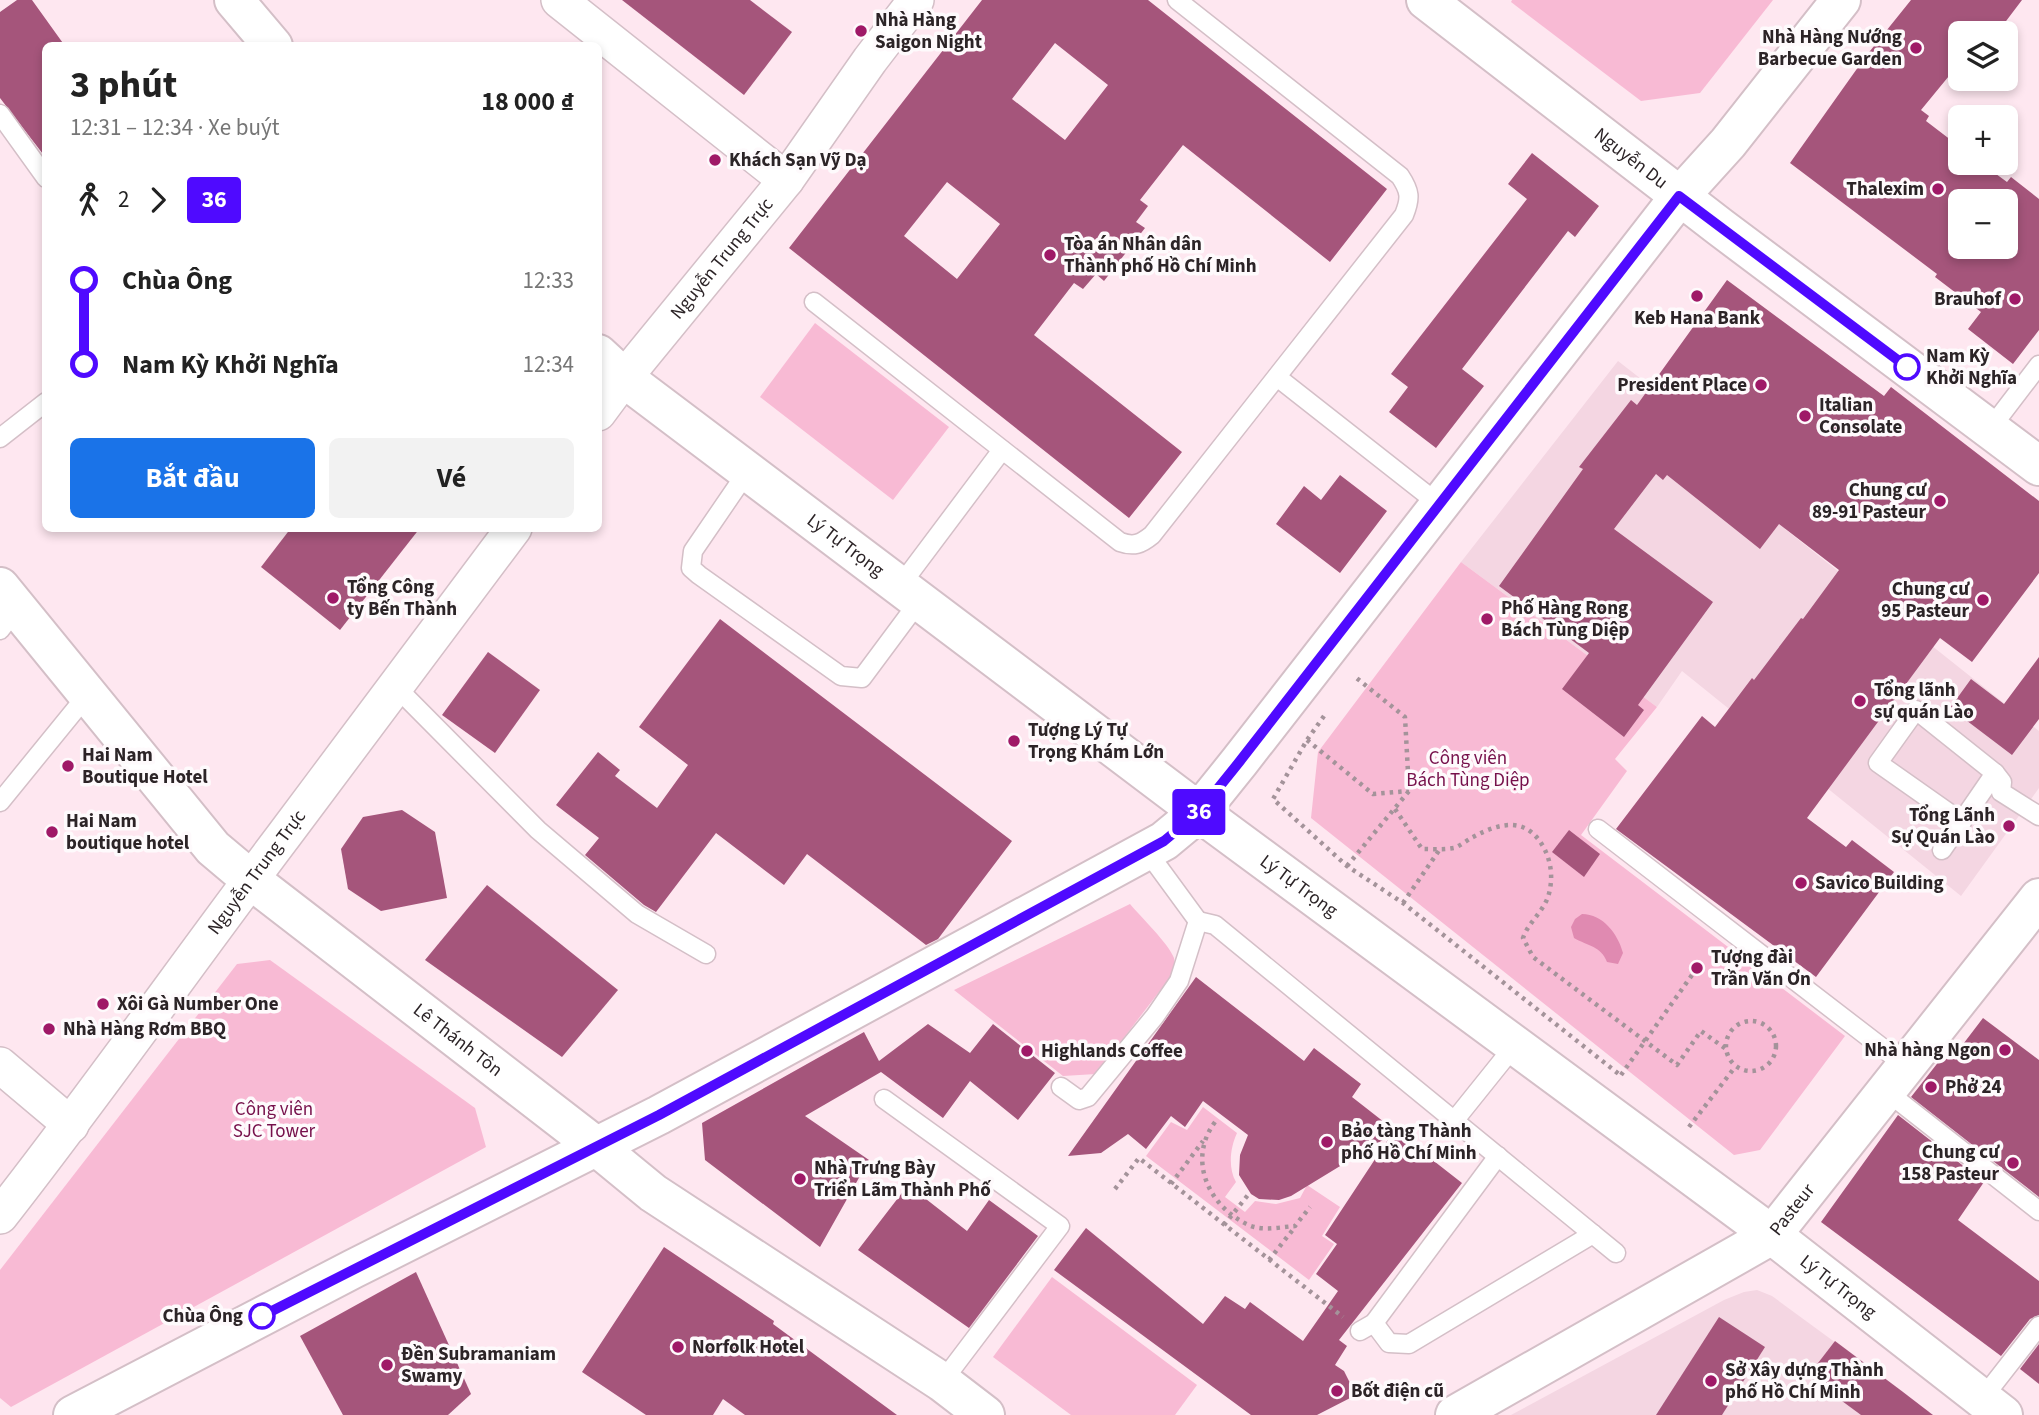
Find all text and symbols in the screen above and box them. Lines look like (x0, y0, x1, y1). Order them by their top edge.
place label: Nhà Hàng Saigon Night (875, 7, 982, 56)
map controls (1948, 21, 2018, 259)
button: layers (1948, 21, 2018, 91)
marker: Nhà Hàng Saigon Night (853, 23, 869, 39)
place label: Nhà Hàng Nướng Barbecue Garden (1758, 24, 1902, 73)
marker: Nhà Hàng Nướng Barbecue Garden (1908, 40, 1924, 56)
text: 3 phút (70, 58, 177, 112)
text: 18 000 ₫ (481, 83, 574, 120)
button: + (1948, 105, 2018, 175)
text: 12:31 – 12:34 · Xe buýt (70, 111, 279, 144)
street label: Nguyễn Du (1588, 121, 1674, 195)
place label: Khách Sạn Vỹ Dạ (729, 147, 866, 174)
marker: Khách Sạn Vỹ Dạ (707, 152, 723, 168)
place label: Thalexim (1846, 176, 1924, 203)
icon: walk (70, 181, 108, 219)
icon: forward (139, 181, 177, 219)
marker: Thalexim (1930, 181, 1946, 197)
text: 36 (201, 182, 227, 217)
text: 2 (118, 183, 129, 216)
button: − (1948, 189, 2018, 259)
street label: Nguyễn Trung Trực (664, 192, 780, 325)
place label: Tòa án Nhân dân Thành phố Hồ Chí Minh (1064, 231, 1257, 280)
marker: Tòa án Nhân dân Thành phố Hồ Chí Minh (1042, 247, 1058, 263)
text: Chùa Ông (122, 262, 232, 299)
text: 12:33 (523, 264, 574, 297)
place label: Brauhof (1934, 286, 2003, 313)
marker: Keb Hana Bank (1689, 288, 1705, 304)
marker: Brauhof (2007, 291, 2023, 307)
place label: Keb Hana Bank (1634, 305, 1761, 332)
place label: Nam Kỳ Khởi Nghĩa (1926, 343, 2017, 392)
text: Nam Kỳ Khởi Nghĩa (122, 346, 339, 383)
text: 12:34 (523, 348, 574, 381)
marker: Nam Kỳ Khởi Nghĩa (1894, 354, 1920, 380)
place label: President Place (1617, 372, 1747, 399)
marker: President Place (1753, 377, 1769, 393)
place label: Italian Consolate (1819, 392, 1902, 441)
marker: Italian Consolate (1797, 408, 1813, 424)
button: Bắt đầu (70, 438, 315, 518)
button: Vé (329, 438, 574, 518)
place label: Chung cư 89-91 Pasteur (1812, 477, 1927, 526)
marker: Chung cư 89-91 Pasteur (1932, 493, 1948, 509)
street label: Lý Tự Trọng (801, 507, 890, 584)
place label: Tổng Công ty Bến Thành (347, 574, 457, 623)
place label: Chung cư 95 Pasteur (1881, 576, 1970, 625)
marker: Tổng Công ty Bến Thành (325, 590, 341, 606)
marker: Chung cư 95 Pasteur (1975, 592, 1991, 608)
place label: Phố Hàng Rong Bách Tùng Diệp (1501, 595, 1630, 644)
marker: Phố Hàng Rong Bách Tùng Diệp (1479, 611, 1495, 627)
place label: Tổng lãnh sự quán Lào (1874, 677, 1974, 726)
marker: Tổng lãnh sự quán Lào (1852, 693, 1868, 709)
place label: Tượng Lý Tự Trọng Khám Lớn (1028, 717, 1164, 766)
marker: Tượng Lý Tự Trọng Khám Lớn (1006, 733, 1022, 749)
place label: Hai Nam Boutique Hotel (82, 742, 208, 791)
park label: Công viên Bách Tùng Diệp (1406, 745, 1530, 794)
marker: Hai Nam Boutique Hotel (60, 758, 76, 774)
line badge: 36 (1168, 789, 1230, 835)
text: 36 (1186, 794, 1212, 829)
place label: Tổng Lãnh Sự Quán Lào (1891, 802, 1995, 851)
street label: Nguyễn Trung Trực (201, 804, 312, 940)
place label: Hai Nam boutique hotel (66, 808, 190, 857)
marker: Tổng Lãnh Sự Quán Lào (2001, 818, 2017, 834)
marker: Hai Nam boutique hotel (44, 824, 60, 840)
street label: Lý Tự Trọng (1254, 848, 1344, 924)
place label: Savico Building (1815, 870, 1944, 897)
marker: Savico Building (1793, 875, 1809, 891)
place label: Tượng đài Trần Văn Ơn (1711, 944, 1811, 993)
marker: Tượng đài Trần Văn Ơn (1689, 960, 1705, 976)
place label: Xôi Gà Number One (117, 991, 279, 1018)
marker: Xôi Gà Number One (95, 996, 111, 1012)
street label: Lê Thánh Tôn (408, 996, 508, 1083)
place label: Nhà Hàng Rơm BBQ (63, 1016, 226, 1043)
marker: Nhà Hàng Rơm BBQ (41, 1021, 57, 1037)
place label: Nhà hàng Ngon (1864, 1037, 1991, 1064)
place label: Highlands Coffee (1041, 1038, 1183, 1065)
marker: Nhà hàng Ngon (1997, 1042, 2013, 1058)
marker: Highlands Coffee (1019, 1043, 1035, 1059)
place label: Phở 24 (1945, 1074, 2002, 1101)
marker: Phở 24 (1923, 1079, 1939, 1095)
park label: Công viên SJC Tower (233, 1096, 316, 1145)
place label: Bảo tàng Thành phố Hồ Chí Minh (1341, 1118, 1477, 1167)
marker: Bảo tàng Thành phố Hồ Chí Minh (1319, 1134, 1335, 1150)
place label: Chung cư 158 Pasteur (1901, 1139, 2000, 1188)
place label: Nhà Trưng Bày Triển Lãm Thành Phố (814, 1155, 991, 1204)
marker: Chung cư 158 Pasteur (2005, 1155, 2021, 1171)
marker: Nhà Trưng Bày Triển Lãm Thành Phố (792, 1171, 808, 1187)
street label: Pasteur (1763, 1177, 1822, 1241)
street label: Lý Tự Trọng (1794, 1248, 1883, 1325)
place label: Chùa Ông (162, 1303, 243, 1330)
marker: Chùa Ông (249, 1303, 275, 1329)
place label: Norfolk Hotel (692, 1334, 805, 1361)
marker: Norfolk Hotel (670, 1339, 686, 1355)
place label: Đền Subramaniam Swamy (401, 1341, 556, 1390)
marker: Đền Subramaniam Swamy (379, 1357, 395, 1373)
place label: Sở Xây dựng Thành phố Hồ Chí Minh (1725, 1357, 1884, 1406)
marker: Sở Xây dựng Thành phố Hồ Chí Minh (1703, 1373, 1719, 1389)
place label: Bốt điện cũ (1351, 1378, 1444, 1405)
marker: Bốt điện cũ (1329, 1383, 1345, 1399)

